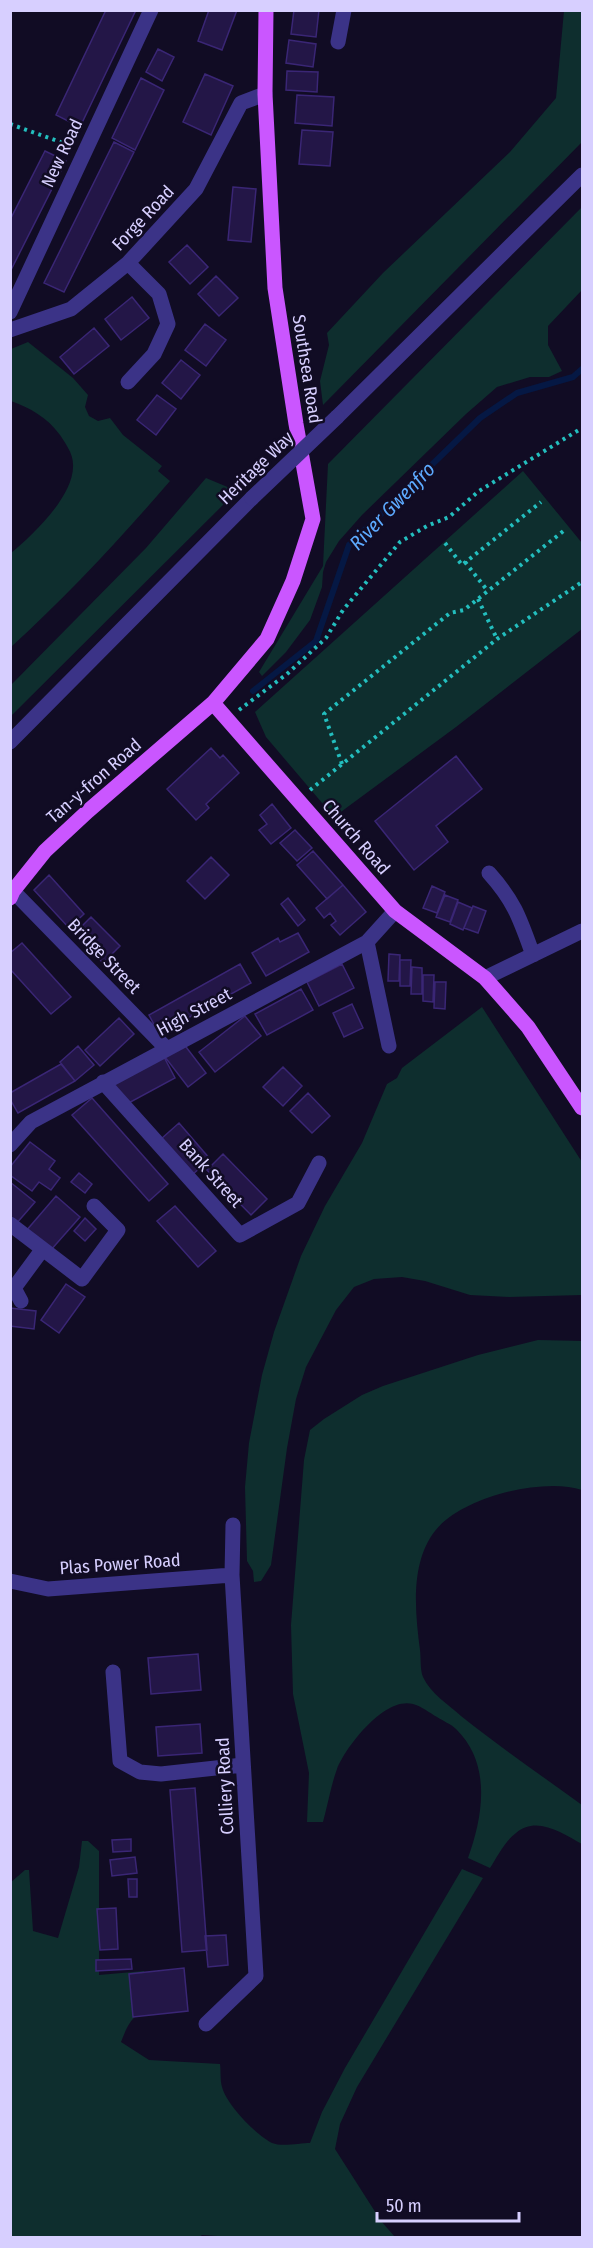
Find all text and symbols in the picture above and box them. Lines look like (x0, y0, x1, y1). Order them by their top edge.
street label: New Road (37, 115, 87, 191)
street label: Forge Road (107, 181, 179, 255)
street label: Southsea Road (288, 313, 326, 425)
street label: Heritage Way (214, 427, 298, 509)
water label: River Gwenfro (344, 457, 440, 555)
street label: Tan-y-fron Road (42, 734, 146, 828)
street label: Church Road (317, 795, 395, 879)
street label: Bridge Street (63, 914, 145, 998)
street label: High Street (153, 983, 235, 1041)
street label: Bank Street (174, 1134, 248, 1212)
street label: Plas Power Road (59, 1549, 181, 1579)
street label: Colliery Road (211, 1737, 239, 1835)
scale bar (377, 2185, 520, 2223)
text: 50 m (386, 2195, 422, 2217)

